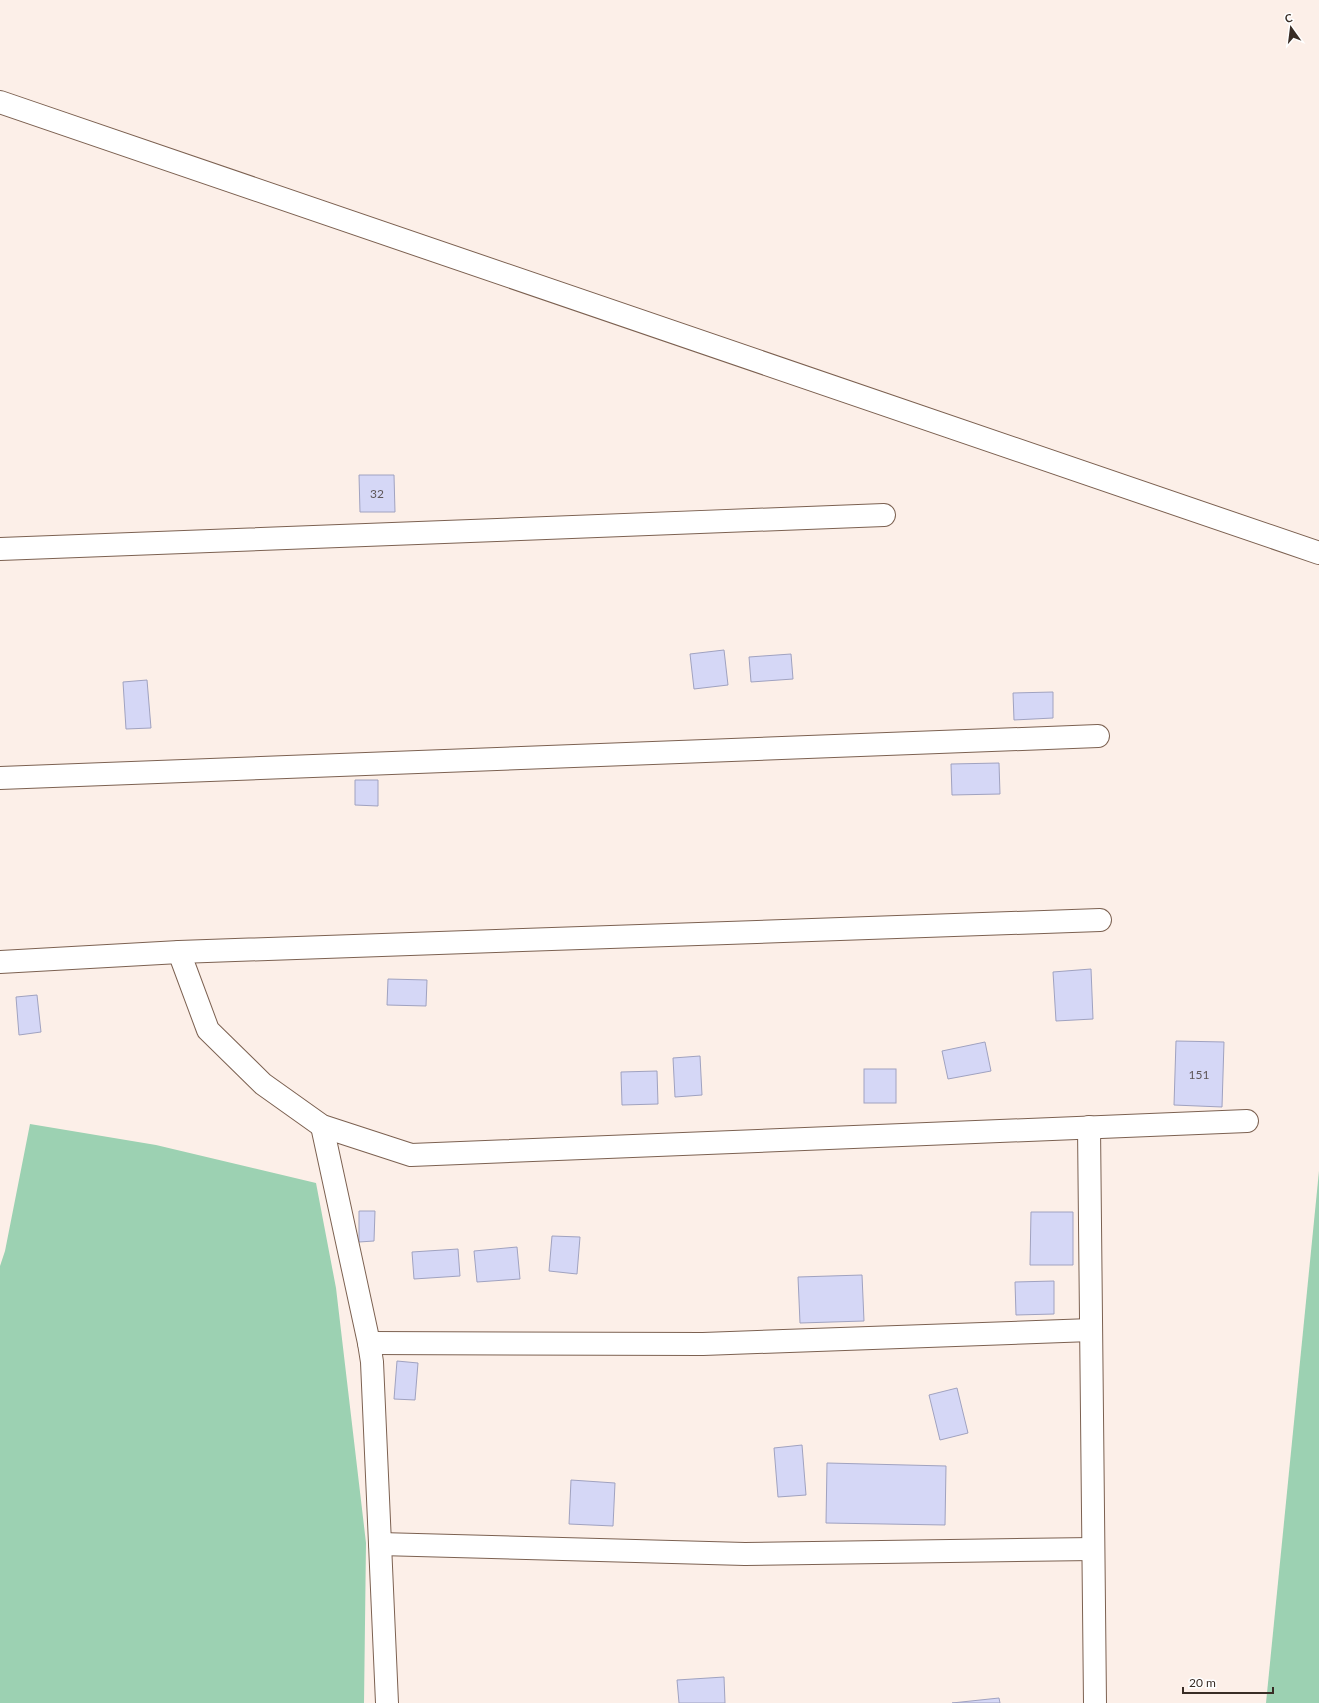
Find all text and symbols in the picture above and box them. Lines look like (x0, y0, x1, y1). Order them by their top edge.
north arrow (1271, 8, 1311, 48)
text: С (1283, 10, 1294, 25)
house number: 32 (370, 486, 384, 501)
house number: 151 (1189, 1067, 1209, 1082)
scale bar (1183, 1669, 1273, 1695)
text: 20 m (1189, 1675, 1216, 1690)

